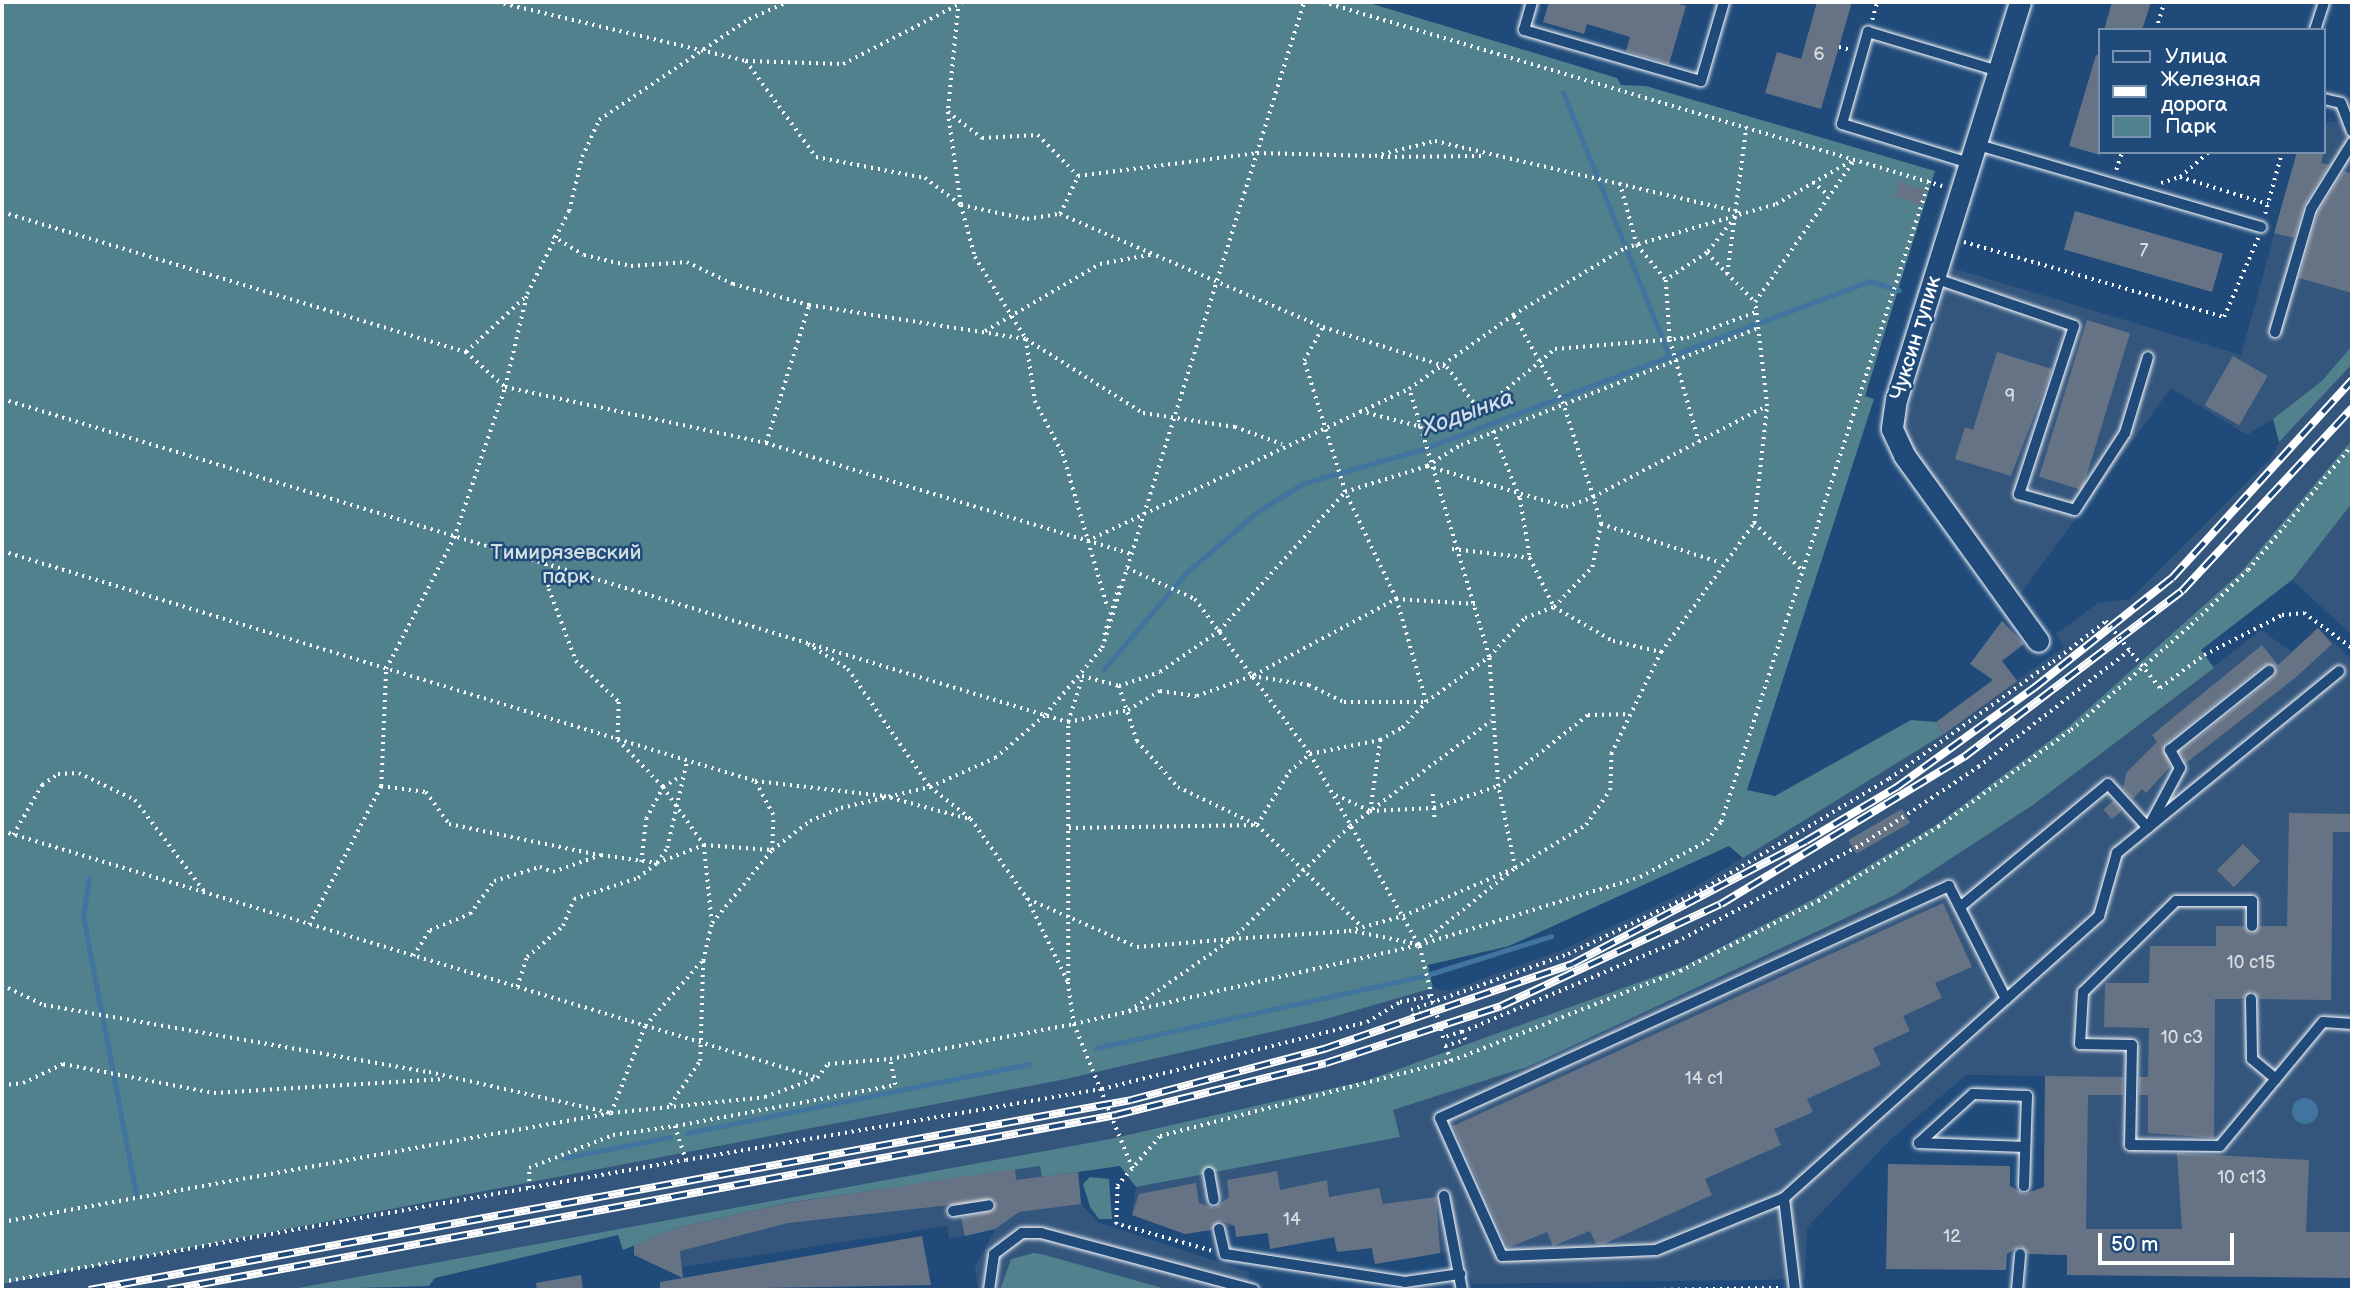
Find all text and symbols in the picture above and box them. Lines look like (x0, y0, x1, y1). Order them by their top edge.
legend (2098, 28, 2326, 154)
house number: 6 (1814, 44, 1824, 66)
text: Улица (2165, 44, 2227, 69)
text: Железная дорога (2161, 67, 2261, 117)
text: Парк (2165, 114, 2216, 139)
house number: 7 (2140, 240, 2148, 262)
street label: Чуксин тупик (1885, 273, 1947, 403)
water label: Ходынка (1418, 384, 1518, 442)
house number: 9 (2005, 386, 2015, 408)
park label: Тимирязевский парк (491, 540, 641, 590)
house number: 10 с15 (2227, 952, 2275, 974)
house number: 10 с3 (2161, 1027, 2203, 1049)
house number: 14 с1 (1685, 1068, 1723, 1090)
house number: 10 с13 (2217, 1167, 2267, 1189)
house number: 14 (1283, 1209, 1301, 1231)
scale bar (2102, 1218, 2238, 1262)
house number: 12 (1943, 1226, 1961, 1248)
text: 50 m (2111, 1232, 2158, 1257)

